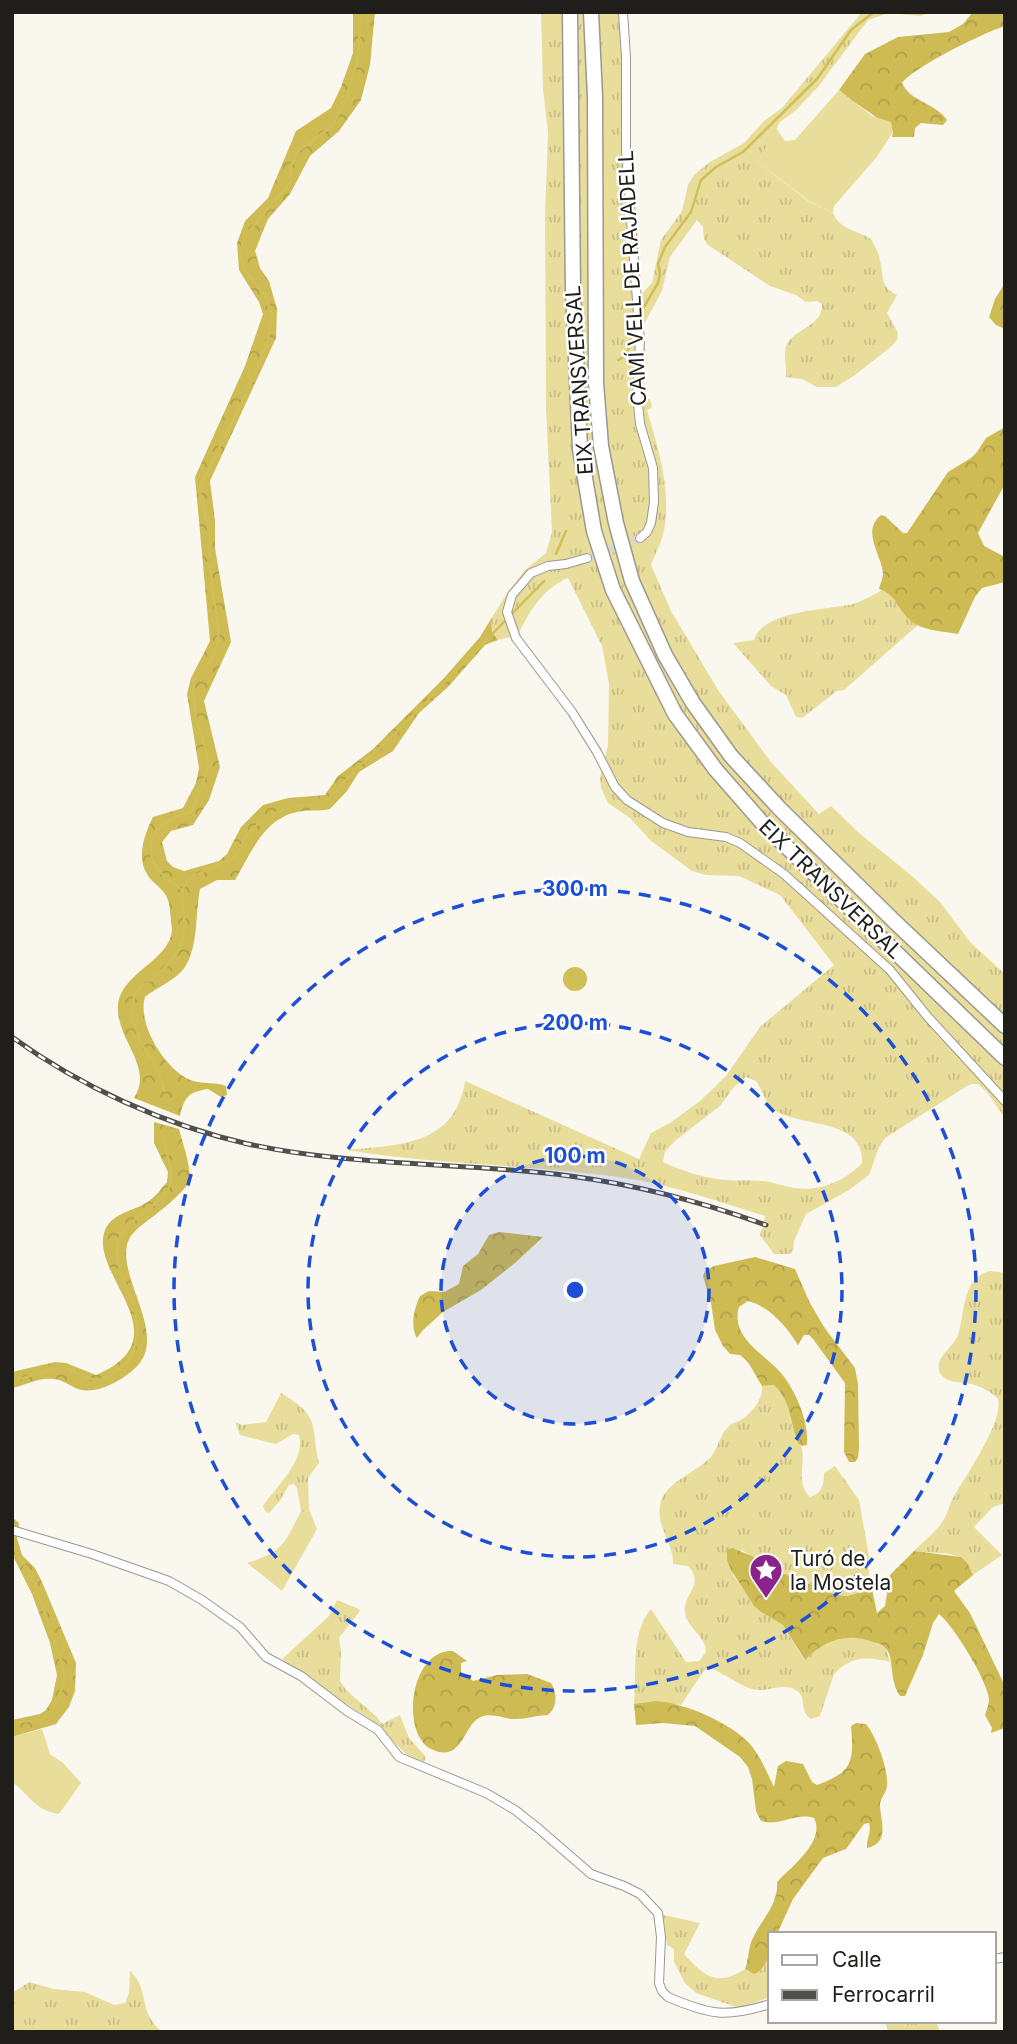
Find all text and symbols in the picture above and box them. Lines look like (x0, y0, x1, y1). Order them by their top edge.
street label: CAMÍ VELL DE RAJADELL (612, 150, 651, 407)
street label: EIX TRANSVERSAL (560, 284, 598, 476)
street label: EIX TRANSVERSAL (754, 814, 908, 964)
text: 300 m (542, 876, 608, 901)
text: 200 m (542, 1010, 608, 1035)
text: 100 m (544, 1143, 606, 1168)
centre of rings (563, 1278, 587, 1302)
place label: Turó de la Mostela (790, 1546, 891, 1595)
place icon: Turó de la Mostela (747, 1551, 785, 1600)
legend (768, 1932, 996, 2023)
text: Calle (832, 1947, 882, 1972)
text: Ferrocarril (832, 1982, 935, 2007)

